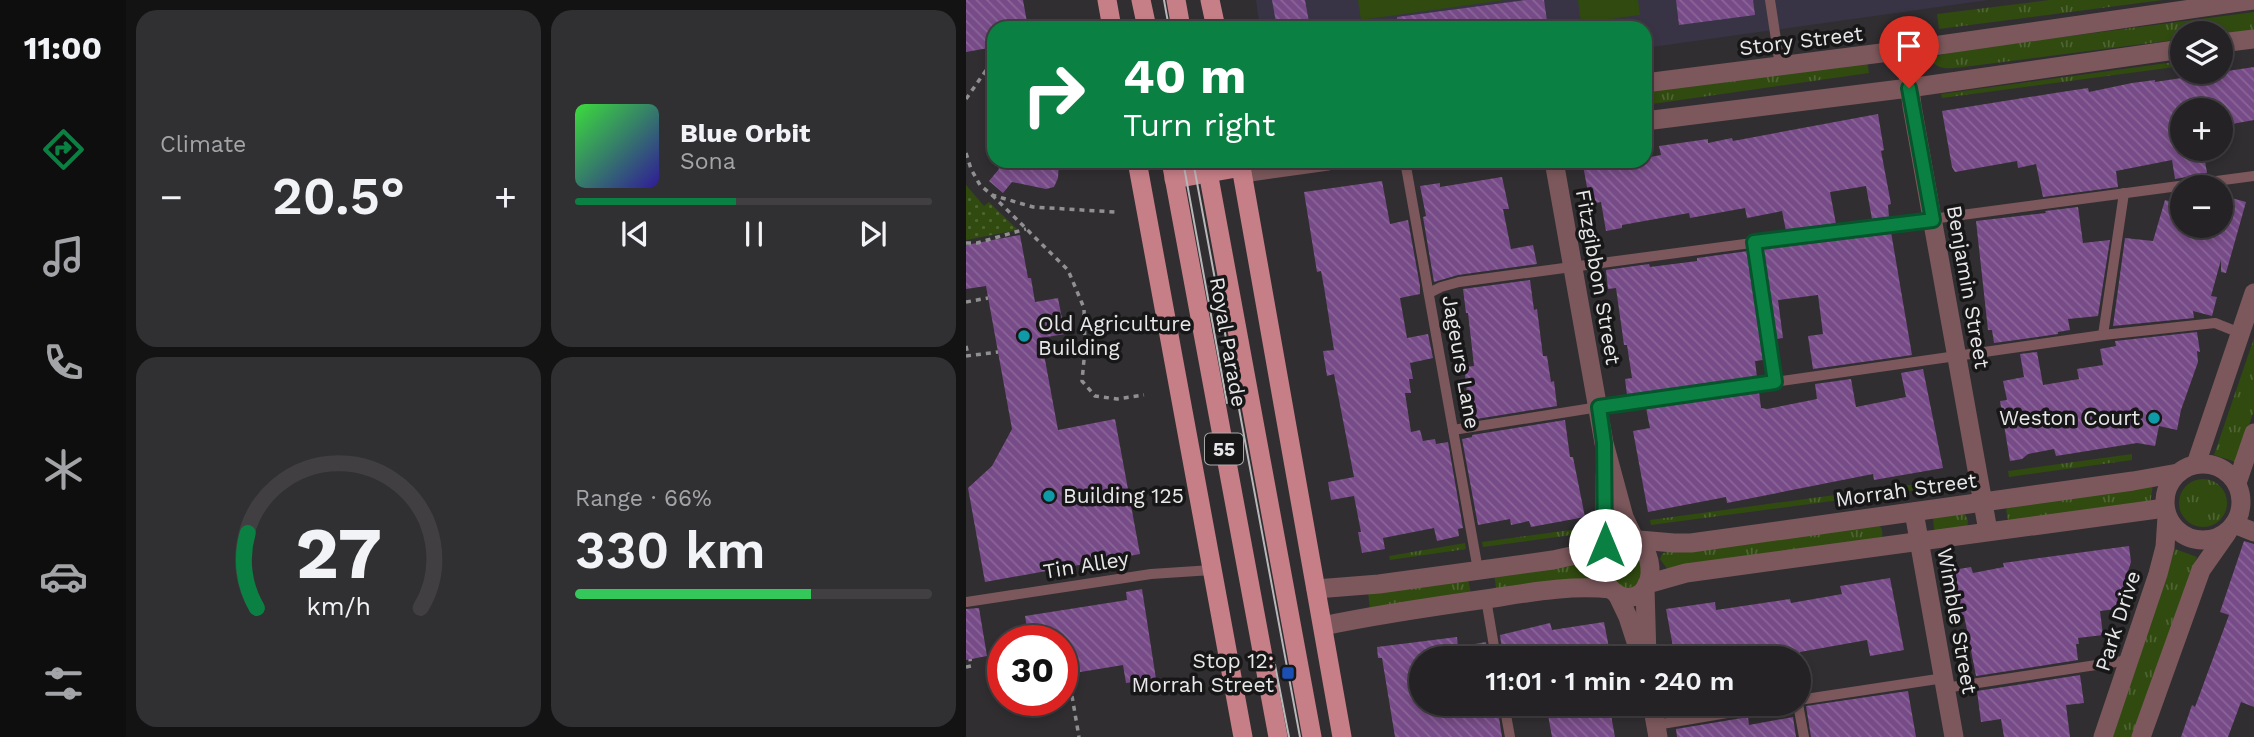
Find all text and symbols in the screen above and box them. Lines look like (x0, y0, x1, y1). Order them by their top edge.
pin (1879, 16, 1939, 88)
street label: Story Street (1738, 21, 1864, 60)
map controls (2170, 21, 2233, 238)
button: layers (2170, 21, 2233, 84)
icon: arrive (1890, 27, 1928, 65)
text: 11:00 (24, 29, 102, 67)
text: 40 m (1123, 47, 1246, 105)
icon: right (1008, 49, 1099, 140)
button: + (2170, 98, 2233, 161)
text: Turn right (1123, 106, 1275, 144)
text: Blue Orbit (680, 118, 810, 148)
icon: directions (39, 125, 88, 174)
text: Climate (160, 131, 246, 158)
text: Sona (680, 148, 736, 175)
text: 20.5° (272, 166, 405, 227)
text: − (160, 175, 183, 219)
text: + (494, 175, 517, 219)
button: − (2170, 175, 2233, 238)
street label: Fitzgibbon Street (1571, 187, 1626, 367)
street label: Benjamin Street (1942, 203, 1995, 371)
icon: previous (616, 215, 654, 253)
icon: pause (735, 215, 773, 253)
icon: next (854, 215, 892, 253)
icon: music (39, 232, 88, 281)
street label: Royal Parade (1205, 275, 1252, 409)
street label: Jageurs Lane (1437, 293, 1486, 431)
place label: Old Agriculture Building (1038, 311, 1192, 360)
marker: Old Agriculture Building (1016, 328, 1032, 344)
icon: phone (39, 338, 88, 387)
place label: Weston Court (1999, 405, 2140, 430)
marker: Weston Court (2146, 410, 2162, 426)
road number: 55 (1205, 433, 1243, 464)
icon: climate (39, 445, 88, 494)
street label: Morrah Street (1834, 467, 1978, 512)
place label: Building 125 (1063, 483, 1184, 508)
text: Range · 66% (575, 485, 712, 512)
marker: Building 125 (1041, 488, 1057, 504)
position arrow (1568, 508, 1642, 582)
text: 27 (295, 510, 382, 596)
text: 330 km (575, 520, 766, 581)
street label: Tin Alley (1041, 545, 1131, 584)
street label: Wimble Street (1932, 546, 1983, 696)
icon: car (39, 552, 88, 601)
street label: Park Drive (2090, 567, 2145, 674)
text: km/h (306, 592, 371, 621)
speed limit sign: 30 (987, 625, 1078, 716)
place label: Stop 12: Morrah Street (1132, 648, 1274, 697)
icon: filters (39, 659, 88, 708)
marker: Stop 12: Morrah Street (1280, 665, 1296, 681)
text: 11:01 · 1 min · 240 m (1486, 666, 1734, 696)

